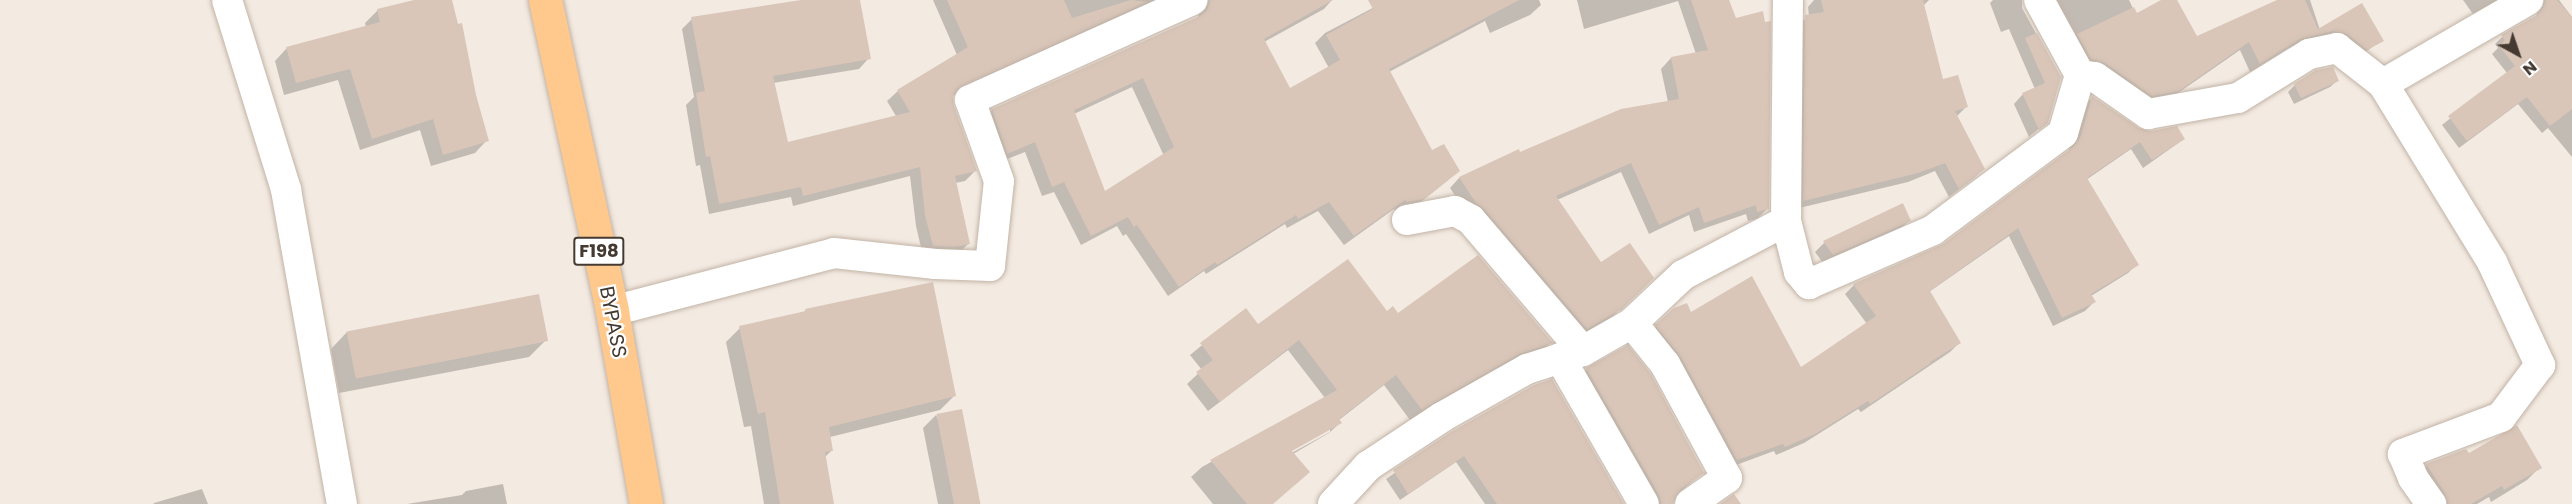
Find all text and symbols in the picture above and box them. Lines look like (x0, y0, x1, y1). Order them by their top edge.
north arrow (2488, 24, 2548, 84)
text: N (2518, 55, 2542, 81)
road number: F198 (572, 236, 626, 266)
street label: BYPASS (594, 284, 632, 360)

